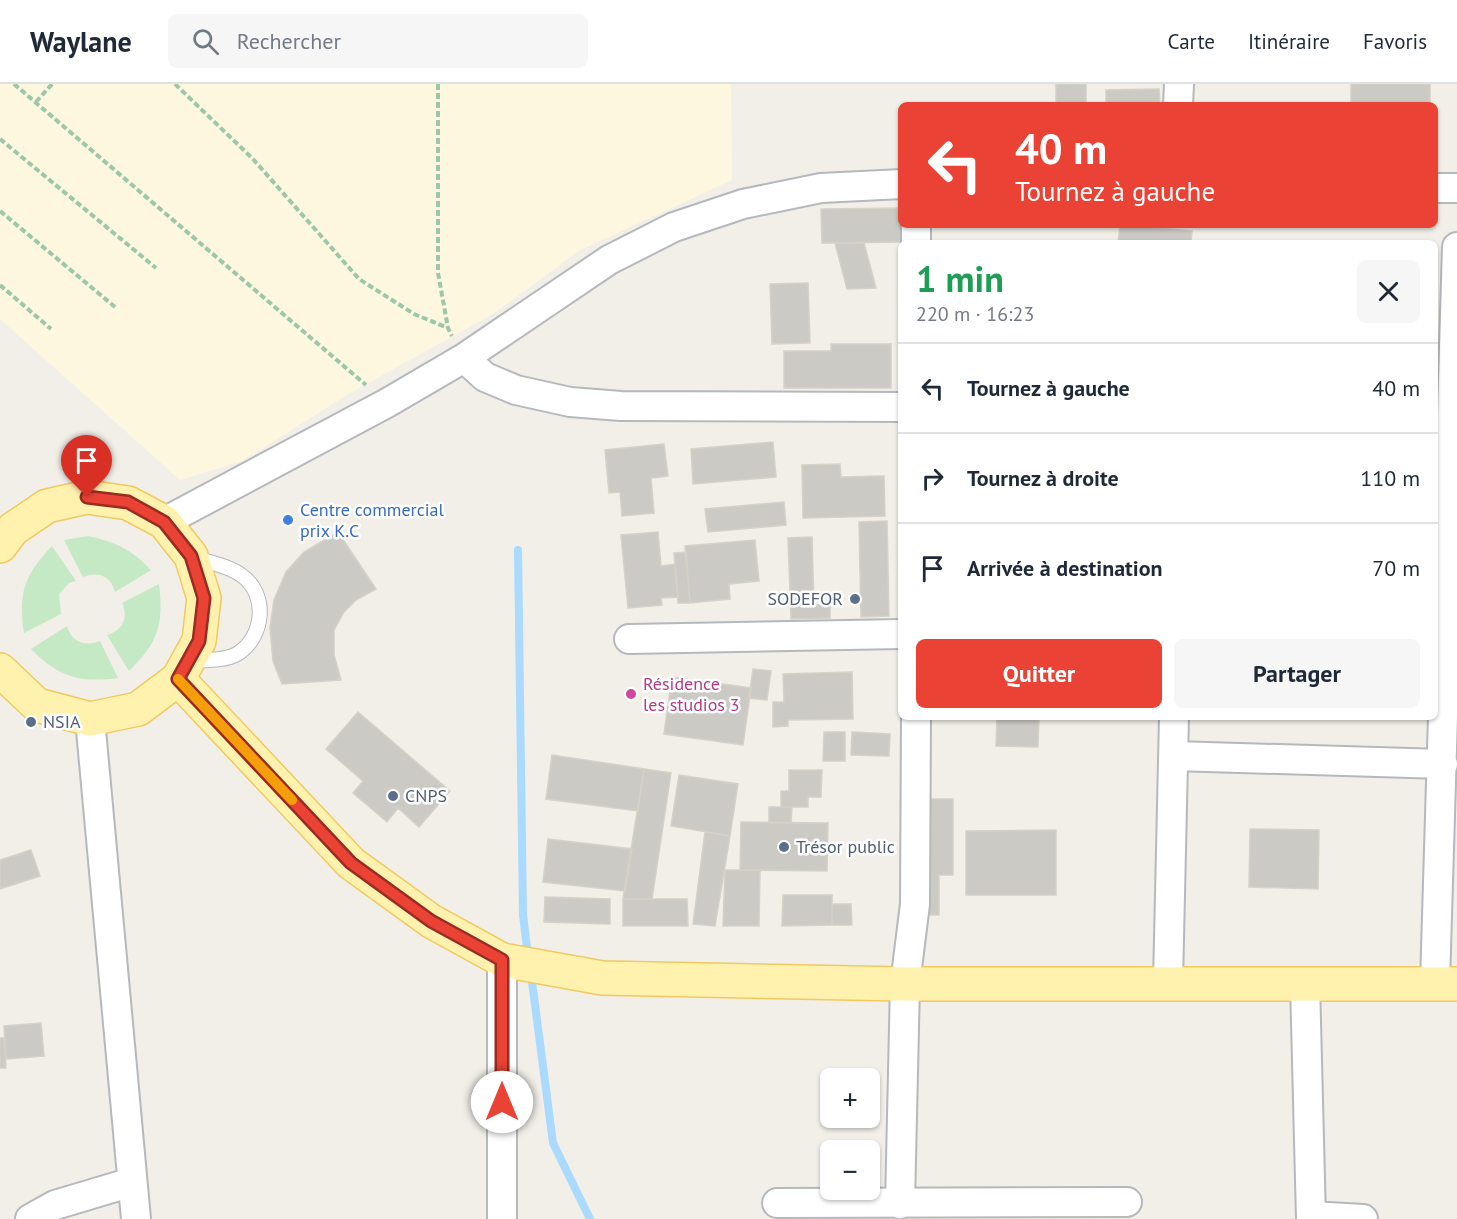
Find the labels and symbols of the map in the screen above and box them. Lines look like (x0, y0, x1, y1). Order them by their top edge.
pin (61, 435, 112, 497)
place label: Centre commercial prix K.C (300, 498, 445, 542)
marker: Centre commercial prix K.C (281, 513, 295, 527)
place label: SODEFOR (767, 587, 843, 610)
marker: SODEFOR (848, 592, 862, 606)
place label: Résidence les studios 3 (643, 672, 740, 716)
marker: Résidence les studios 3 (624, 687, 638, 701)
place label: NSIA (43, 710, 81, 733)
marker: NSIA (24, 715, 38, 729)
place label: CNPS (405, 784, 447, 807)
marker: CNPS (386, 789, 400, 803)
place label: Trésor public (796, 835, 895, 858)
marker: Trésor public (777, 840, 791, 854)
position arrow (470, 1070, 534, 1134)

